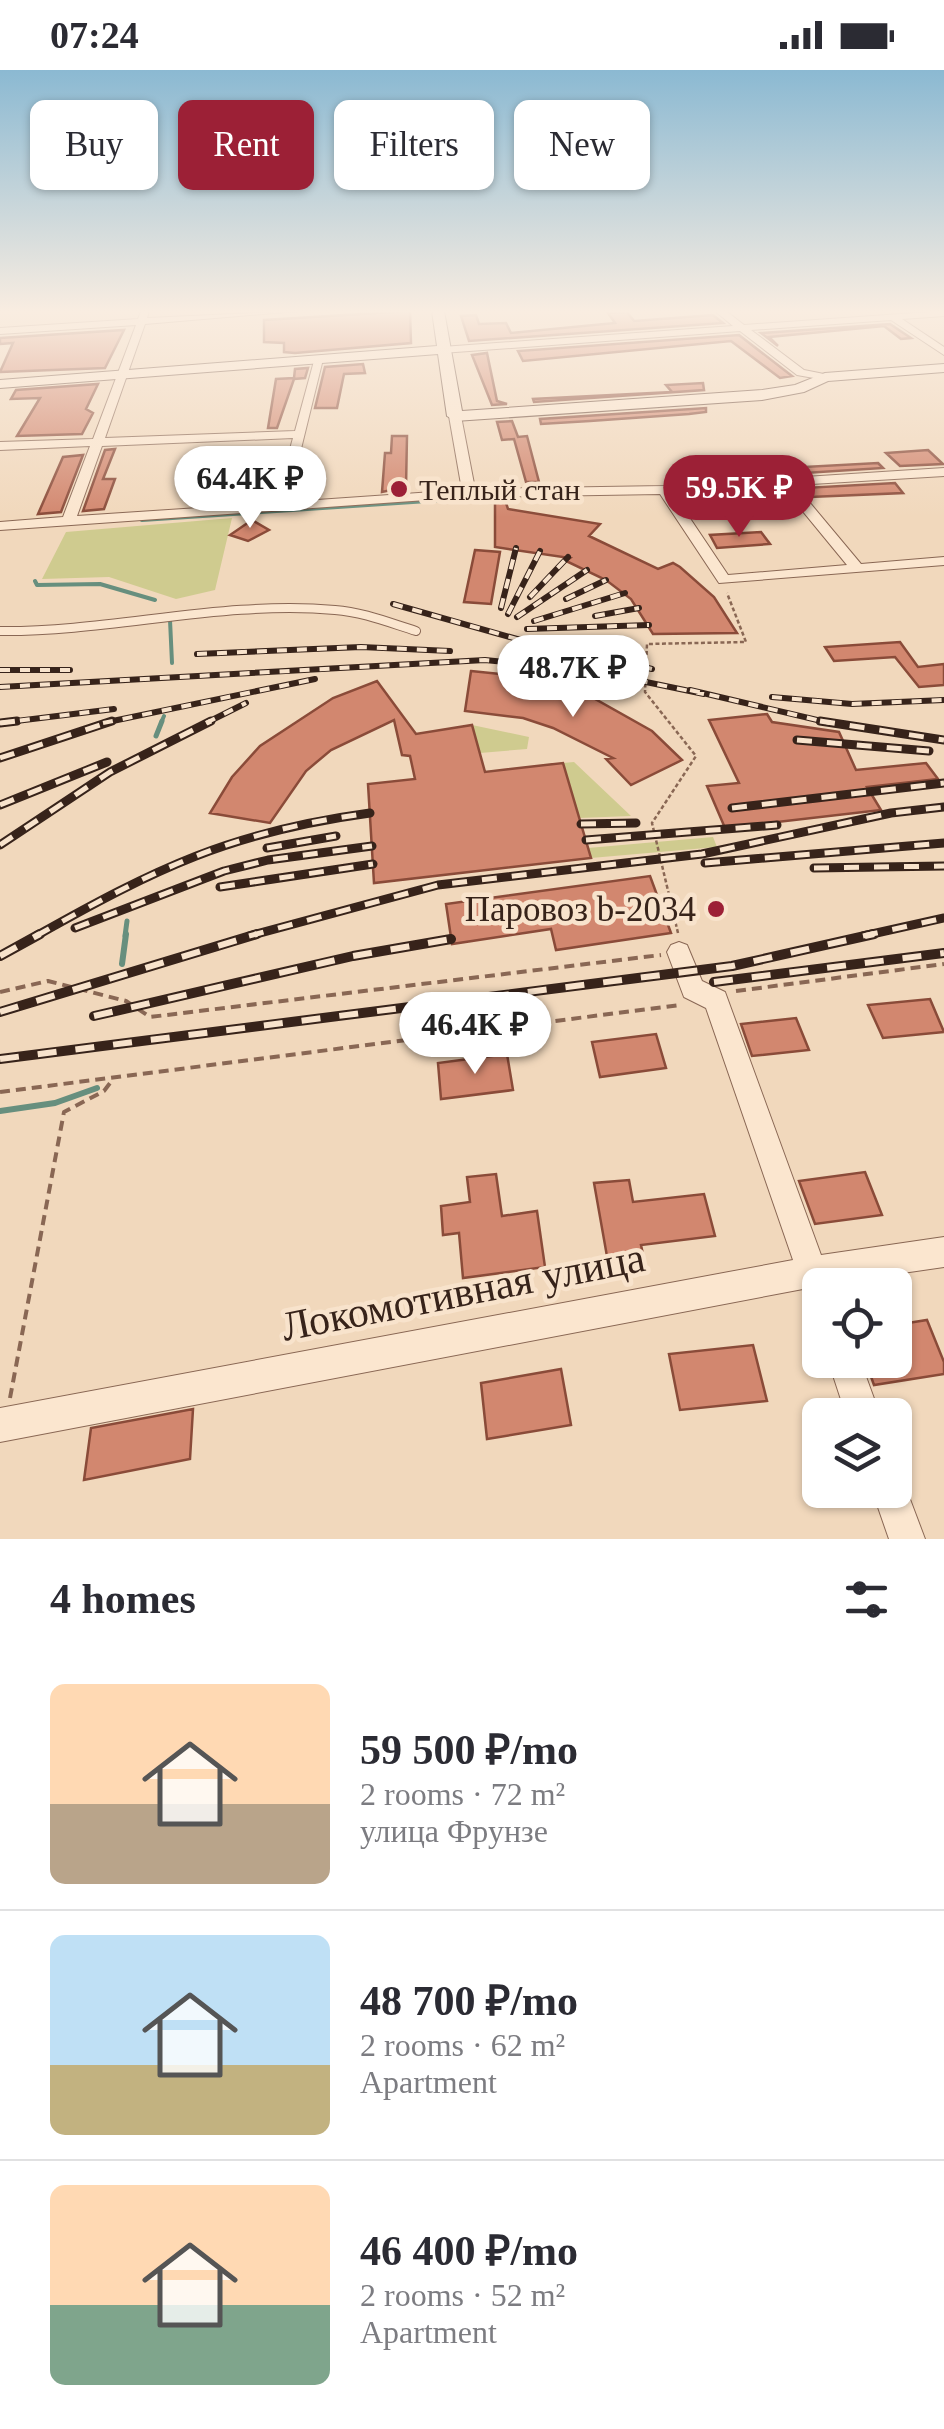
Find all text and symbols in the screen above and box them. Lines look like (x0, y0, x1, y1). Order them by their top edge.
text: 07:24 (50, 14, 139, 56)
chip: Buy (30, 100, 158, 190)
chip: Rent (178, 100, 314, 190)
chip: Filters (334, 100, 494, 190)
chip: New (514, 100, 650, 190)
pin: 64.4K ₽ (158, 446, 342, 531)
pin: 59.5K ₽ (647, 455, 831, 540)
text: 64.4K ₽ (196, 460, 304, 496)
text: 59.5K ₽ (685, 469, 793, 505)
place label: Теплый стан (419, 473, 580, 506)
marker: Теплый стан (388, 478, 410, 500)
pin: 48.7K ₽ (481, 635, 665, 720)
text: 48.7K ₽ (519, 649, 627, 685)
place label: Паровоз b-2034 (465, 890, 696, 929)
marker: Паровоз b-2034 (705, 898, 727, 920)
pin: 46.4K ₽ (383, 992, 567, 1077)
text: 46.4K ₽ (421, 1006, 529, 1042)
street label: Локомотивная улица (277, 1234, 649, 1350)
map controls (802, 1268, 912, 1508)
button: locate (802, 1268, 912, 1378)
button: layers (802, 1398, 912, 1508)
icon: filters (839, 1572, 894, 1627)
text: 4 homes (50, 1576, 196, 1622)
icon: home (130, 1724, 250, 1844)
text: 59 500 ₽/mo (360, 1727, 578, 1773)
text: 2 rooms · 72 m² (360, 1776, 565, 1812)
text: улица Фрунзе (360, 1813, 548, 1849)
icon: home (130, 1975, 250, 2095)
text: 48 700 ₽/mo (360, 1978, 578, 2024)
text: 2 rooms · 62 m² (360, 2027, 565, 2063)
text: Apartment (360, 2064, 497, 2100)
icon: home (130, 2225, 250, 2345)
text: 46 400 ₽/mo (360, 2228, 578, 2274)
text: 2 rooms · 52 m² (360, 2277, 565, 2313)
text: Apartment (360, 2314, 497, 2350)

